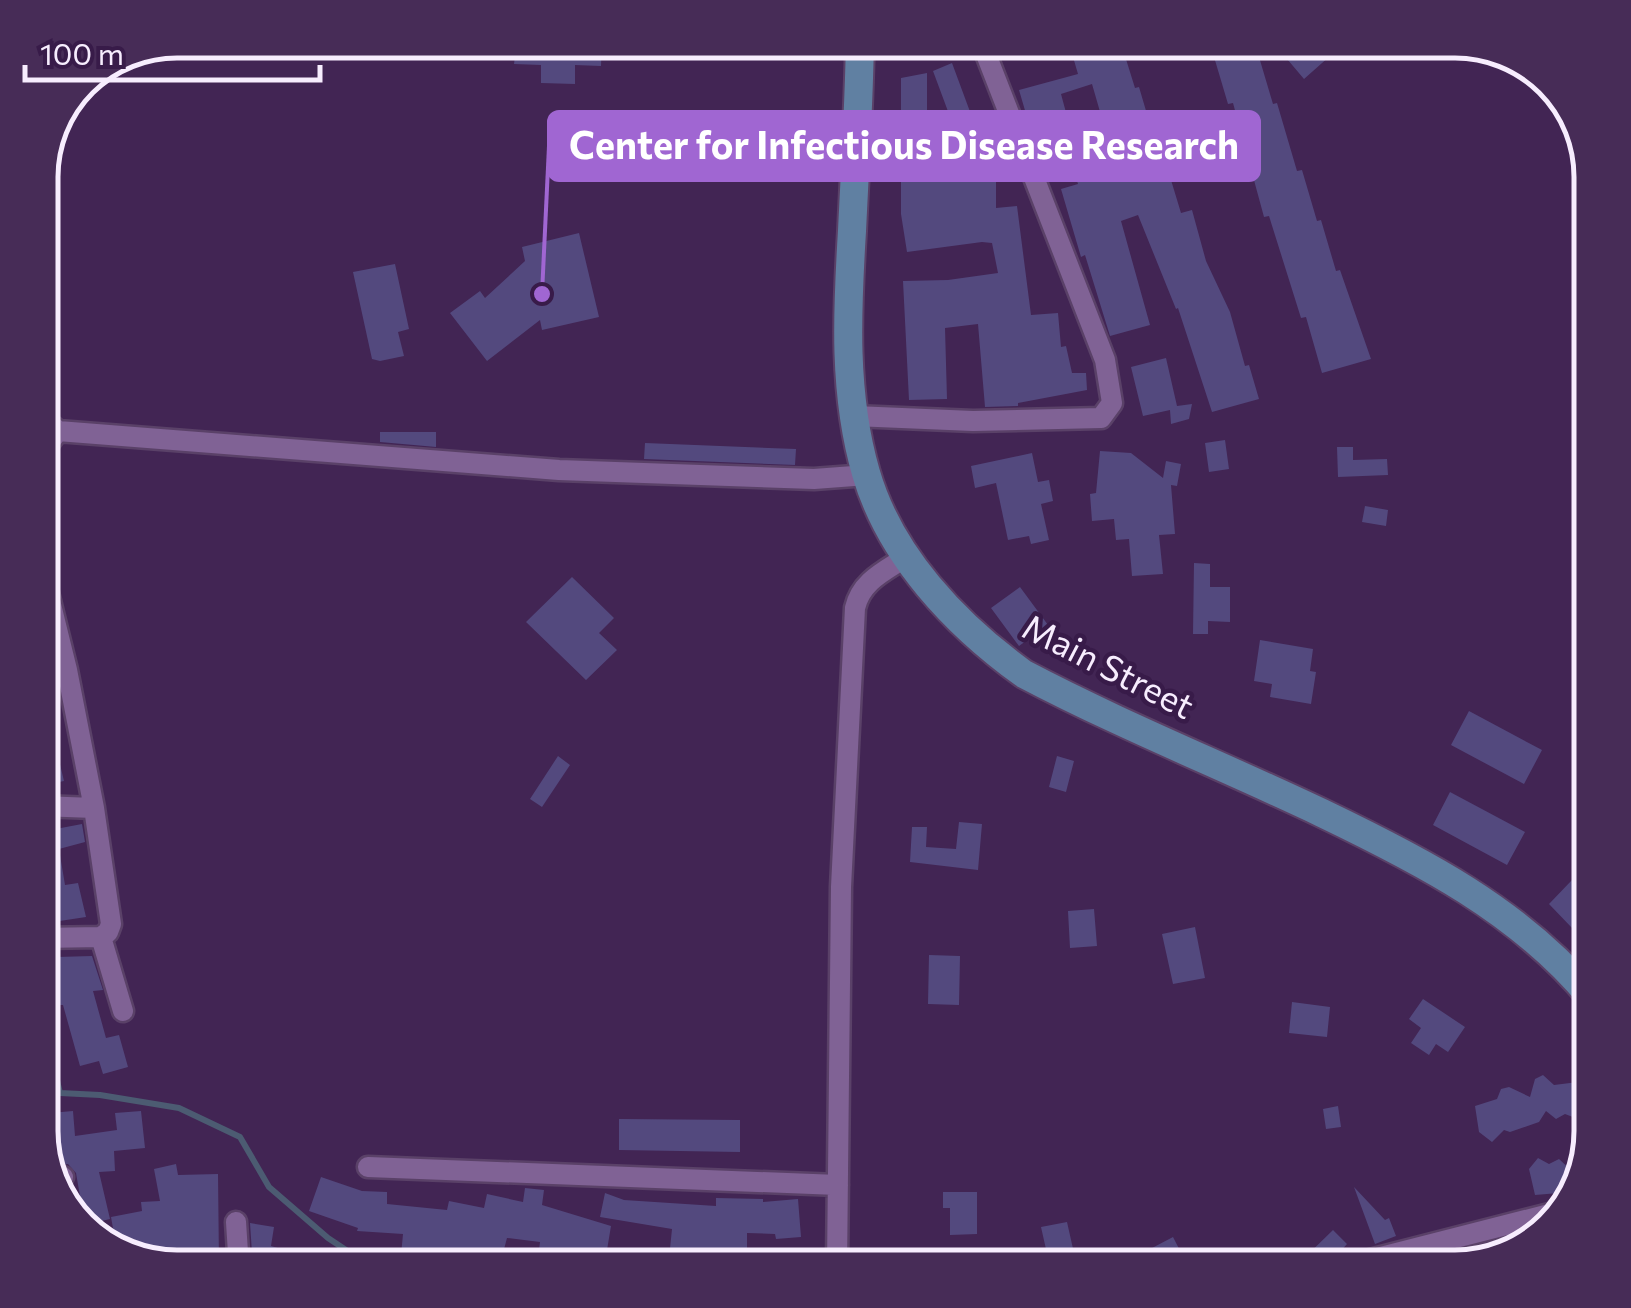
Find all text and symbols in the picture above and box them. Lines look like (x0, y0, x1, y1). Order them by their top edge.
scale bar (25, 20, 320, 82)
text: 100 m (40, 34, 124, 71)
callout: Center for Infectious Disease Research (549, 112, 1259, 180)
text: Center for Infectious Disease Research (569, 120, 1239, 167)
street label: Main Street (1016, 603, 1202, 726)

